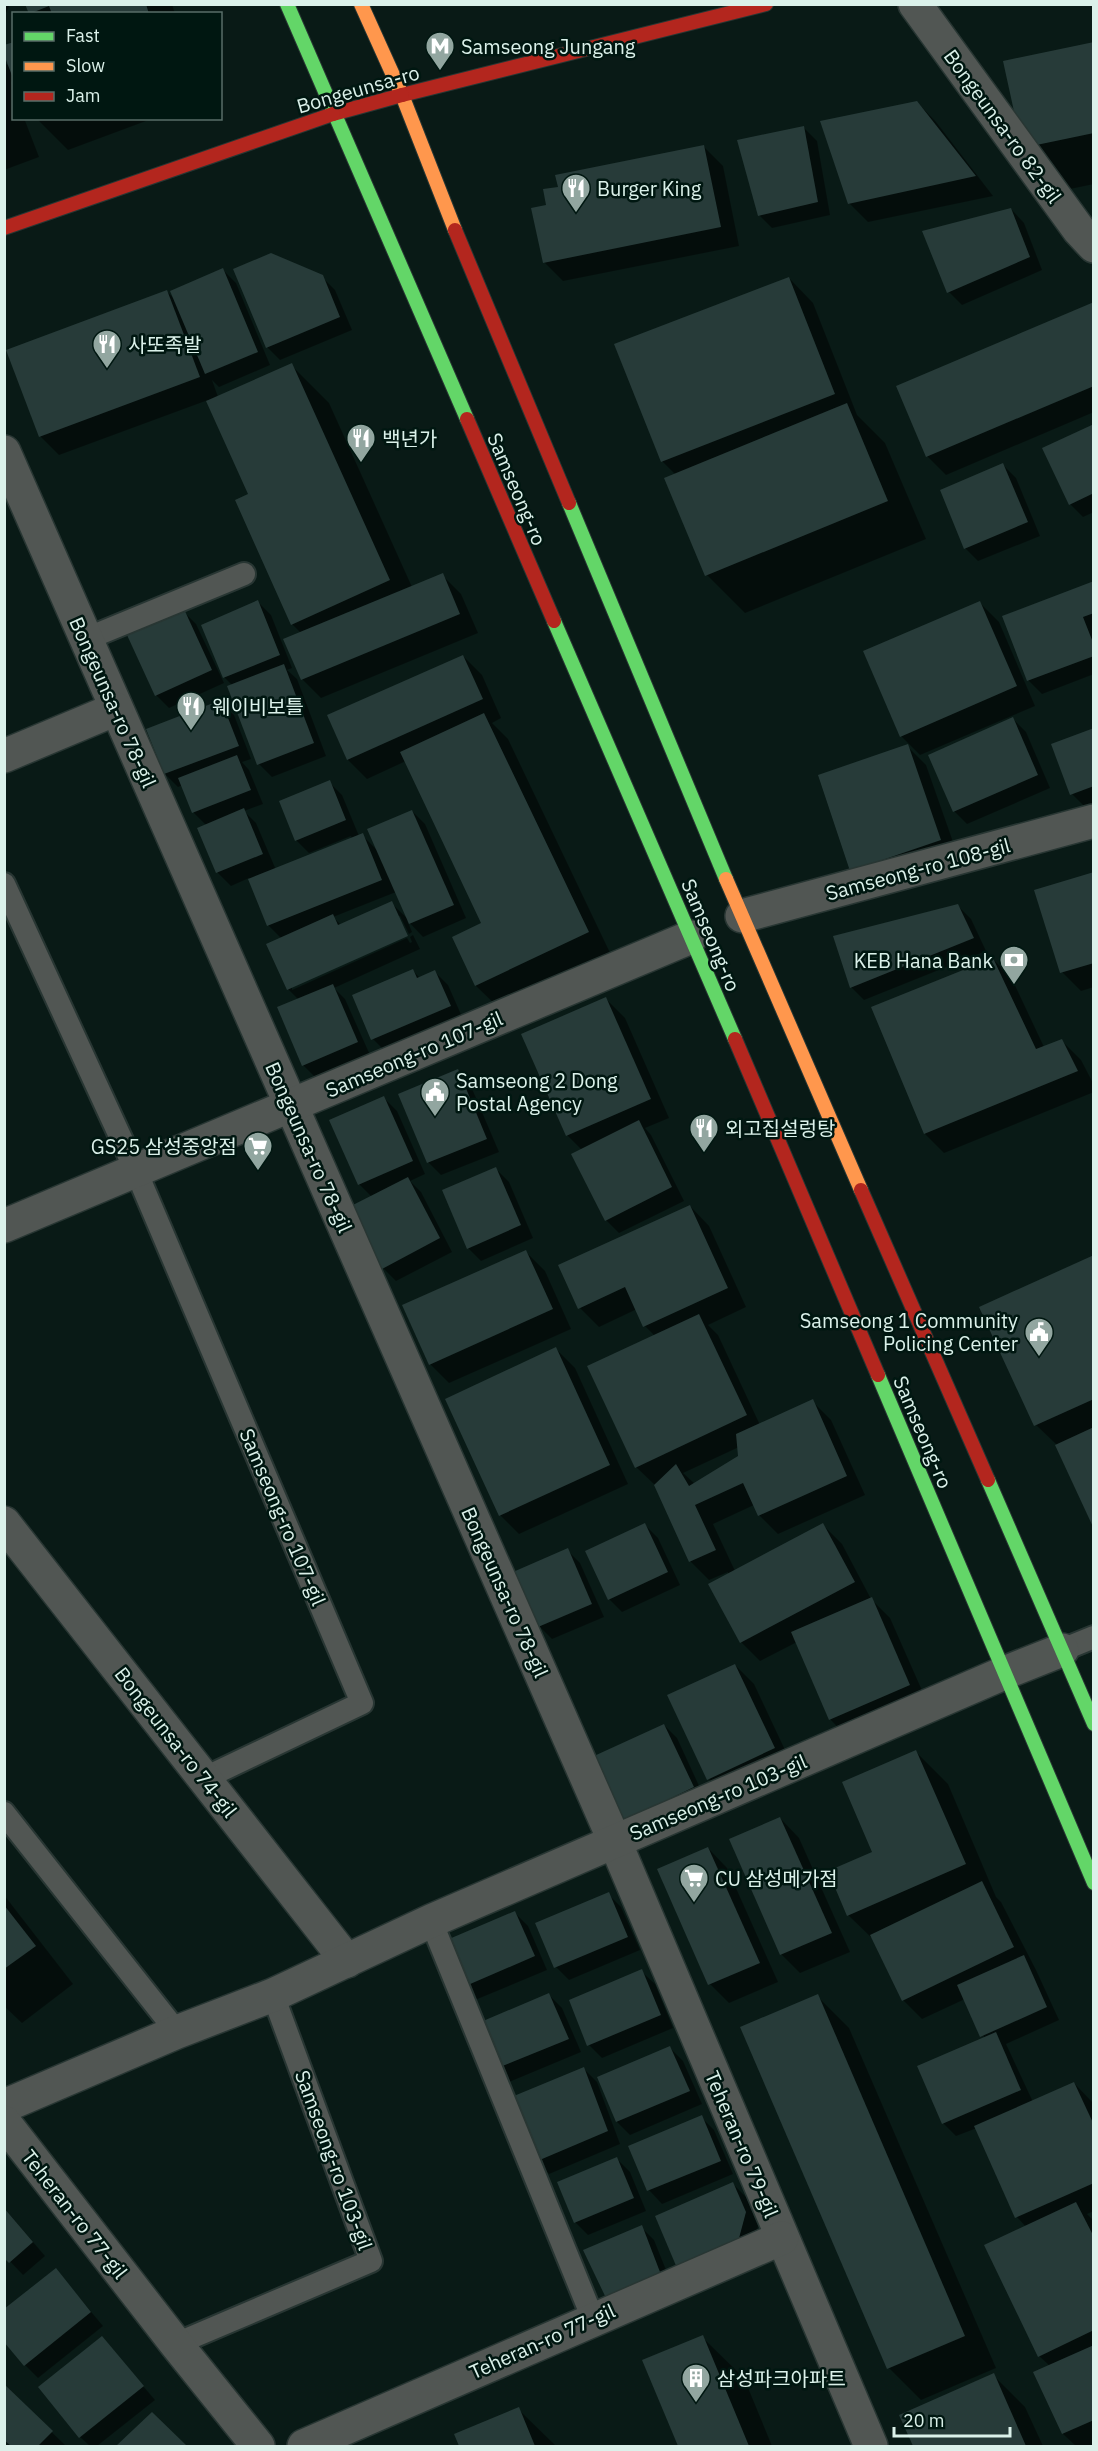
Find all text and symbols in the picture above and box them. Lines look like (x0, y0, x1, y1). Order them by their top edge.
legend (12, 12, 222, 120)
text: Fast (66, 24, 100, 47)
metro station icon: Samseong Jungang (424, 30, 456, 72)
place label: Samseong Jungang (461, 33, 636, 60)
street label: Bongeunsa-ro 82-gil (938, 44, 1068, 208)
text: Slow (66, 54, 105, 77)
street label: Bongeunsa-ro (293, 59, 423, 119)
text: Jam (66, 84, 101, 107)
restaurant icon: Burger King (560, 172, 592, 214)
place label: Burger King (597, 175, 702, 202)
restaurant icon: 사또족발 (91, 328, 123, 370)
place label: 사또족발 (128, 331, 202, 358)
restaurant icon: 백년가 (345, 422, 377, 464)
place label: 백년가 (382, 425, 437, 452)
street label: Samseong-ro (481, 428, 553, 550)
street label: Bongeunsa-ro 78-gil (63, 612, 163, 792)
restaurant icon: 웨이비보틀 (175, 690, 207, 732)
place label: 웨이비보틀 (212, 693, 304, 720)
street label: Samseong-ro 108-gil (823, 831, 1013, 907)
street label: Samseong-ro (675, 874, 747, 996)
bank icon: KEB Hana Bank (998, 944, 1030, 986)
place label: KEB Hana Bank (854, 947, 993, 974)
street label: Samseong-ro 107-gil (321, 1005, 507, 1103)
street label: Bongeunsa-ro 78-gil (259, 1057, 359, 1237)
place label: Samseong 2 Dong Postal Agency (456, 1067, 618, 1117)
public building icon: Samseong 2 Dong Postal Agency (419, 1076, 451, 1118)
restaurant icon: 외고집설렁탕 (688, 1112, 720, 1154)
place label: 외고집설렁탕 (725, 1115, 835, 1142)
supermarket icon: GS25 삼성중앙점 (242, 1130, 274, 1172)
place label: GS25 삼성중앙점 (91, 1133, 237, 1160)
place label: Samseong 1 Community Policing Center (800, 1307, 1018, 1357)
public building icon: Samseong 1 Community Policing Center (1023, 1316, 1055, 1358)
street label: Samseong-ro (887, 1371, 959, 1493)
street label: Samseong-ro 107-gil (234, 1424, 332, 1610)
street label: Bongeunsa-ro 78-gil (455, 1502, 555, 1682)
street label: Bongeunsa-ro 74-gil (109, 1661, 243, 1823)
street label: Samseong-ro 103-gil (625, 1748, 811, 1846)
supermarket icon: CU 삼성메가점 (678, 1862, 710, 1904)
place label: CU 삼성메가점 (715, 1865, 838, 1892)
street label: Samseong-ro 103-gil (289, 2066, 379, 2254)
street label: Teheran-ro 79-gil (699, 2067, 785, 2221)
street label: Teheran-ro 77-gil (16, 2144, 134, 2284)
street label: Teheran-ro 77-gil (465, 2297, 619, 2385)
building icon: 삼성파크아파트 (680, 2362, 712, 2404)
place label: 삼성파크아파트 (717, 2365, 846, 2392)
scale bar (894, 2400, 1010, 2438)
text: 20 m (903, 2409, 945, 2432)

